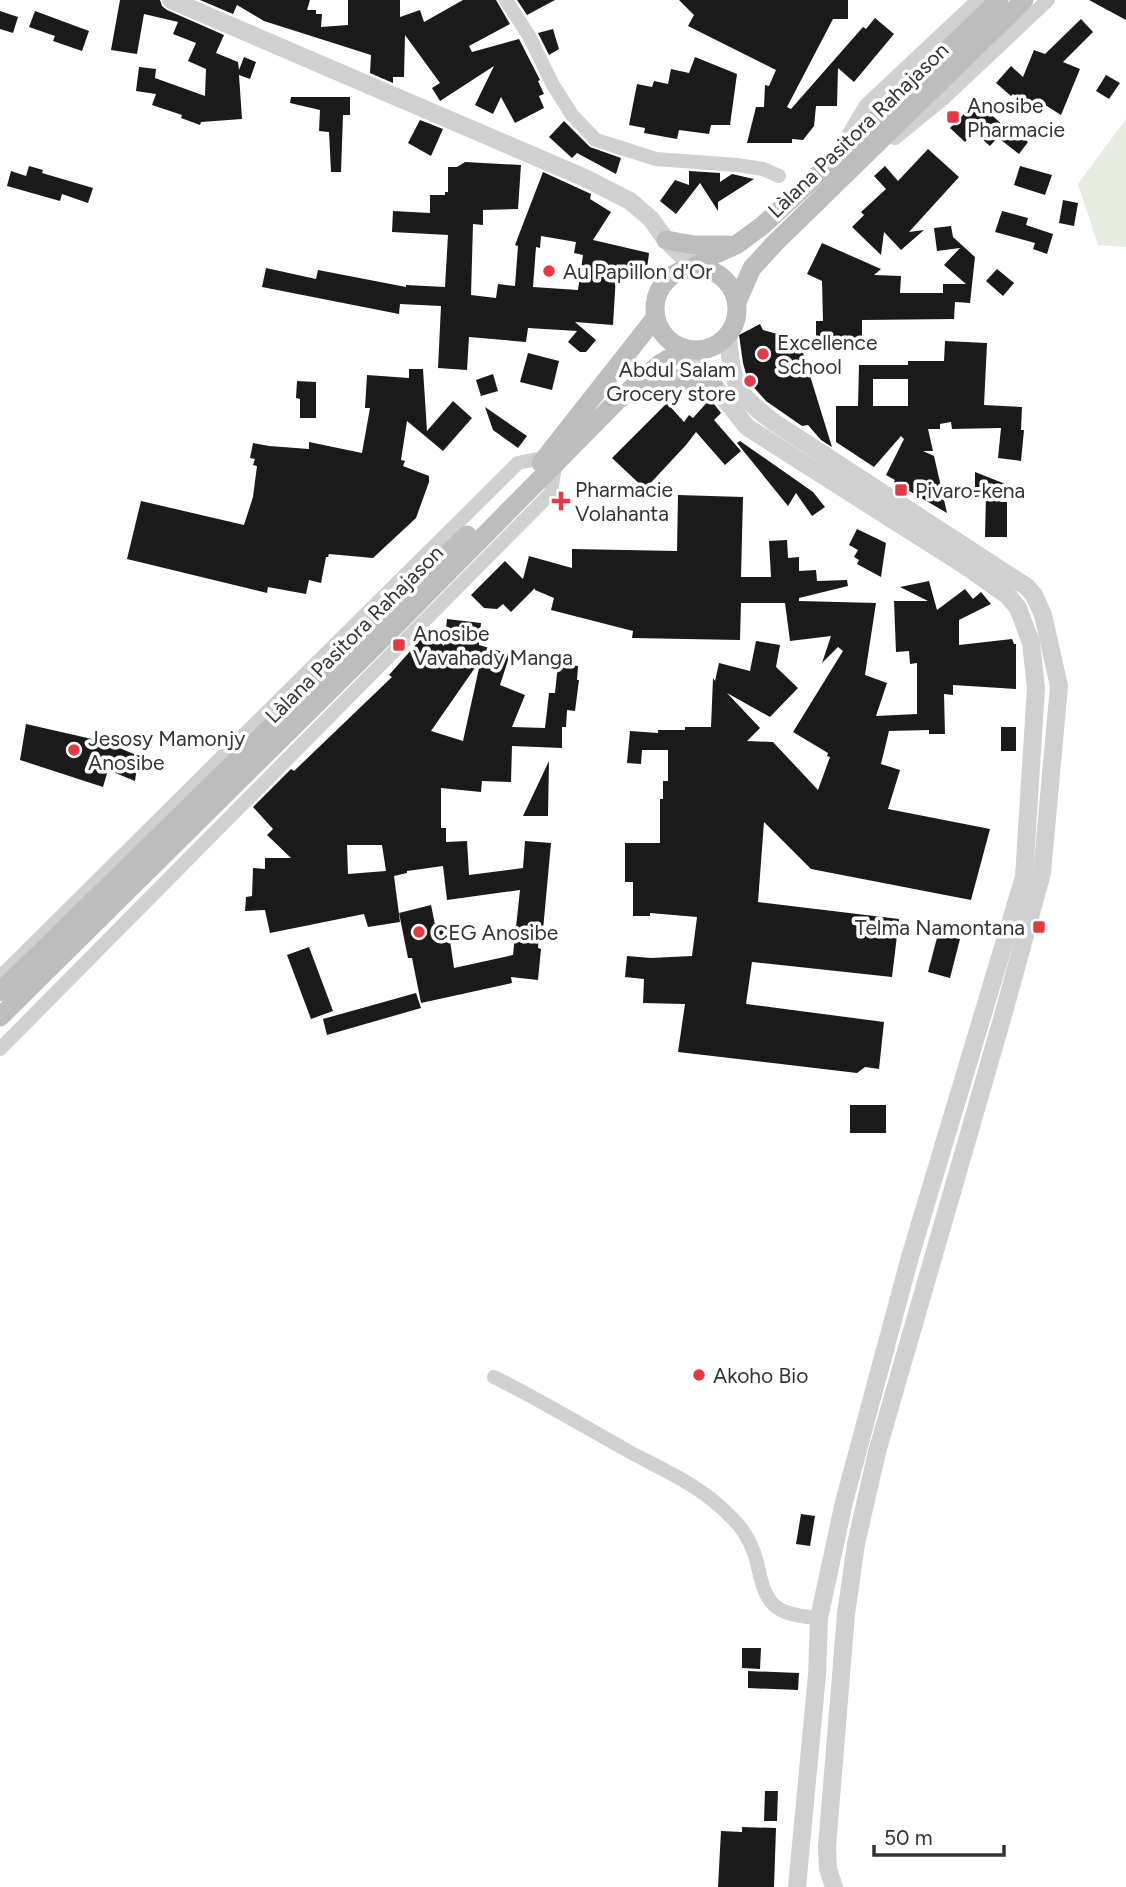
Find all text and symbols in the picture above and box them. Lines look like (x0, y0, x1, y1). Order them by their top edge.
street label: Làlana Pasitora Rahajason (763, 37, 953, 223)
place label: Anosibe Pharmacie (967, 93, 1065, 142)
marker: Anosibe Pharmacie (945, 109, 961, 125)
place label: Au Papillon d'Or (563, 259, 712, 284)
marker: Au Papillon d'Or (541, 263, 557, 279)
place label: Excellence School (777, 330, 877, 379)
marker: Excellence School (755, 346, 771, 362)
place label: Abdul Salam Grocery store (606, 357, 736, 406)
marker: Abdul Salam Grocery store (742, 373, 758, 389)
place label: Pharmacie Volahanta (575, 477, 673, 526)
place label: Pivaro-kena (915, 478, 1025, 503)
marker: Pivaro-kena (893, 482, 909, 498)
marker: Pharmacie Volahanta (553, 493, 569, 509)
street label: Làlana Pasitora Rahajason (260, 540, 448, 728)
place label: Anosibe Vavahady Manga (413, 621, 573, 670)
marker: Anosibe Vavahady Manga (391, 637, 407, 653)
place label: Jesosy Mamonjy Anosibe (88, 726, 245, 775)
marker: Jesosy Mamonjy Anosibe (66, 742, 82, 758)
place label: Telma Namontana (855, 915, 1025, 940)
marker: Telma Namontana (1031, 919, 1047, 935)
place label: CEG Anosibe (433, 920, 558, 945)
marker: CEG Anosibe (411, 924, 427, 940)
place label: Akoho Bio (713, 1363, 808, 1388)
marker: Akoho Bio (691, 1367, 707, 1383)
scale bar (874, 1814, 1004, 1858)
text: 50 m (884, 1825, 933, 1850)

